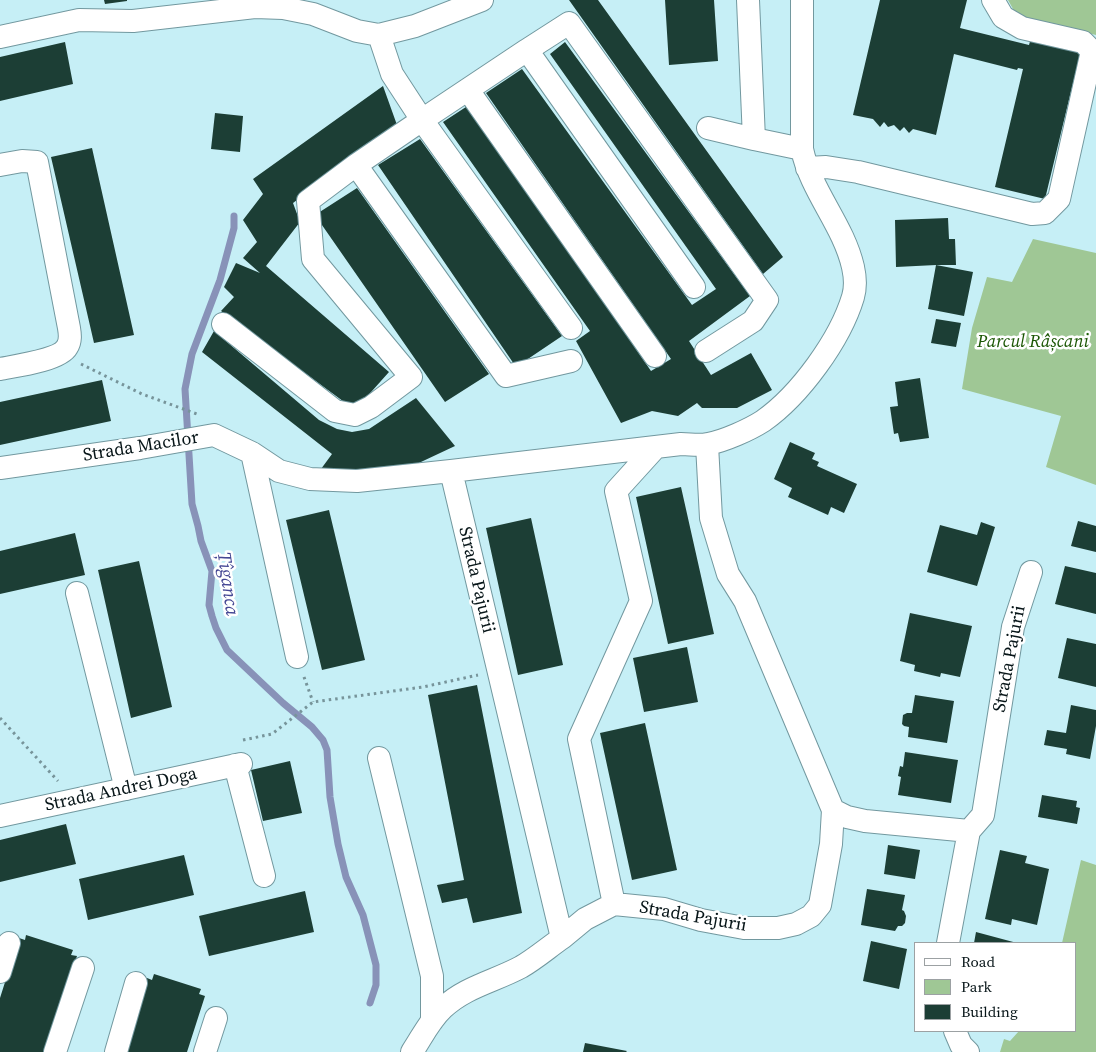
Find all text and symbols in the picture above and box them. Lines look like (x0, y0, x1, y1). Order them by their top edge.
park label: Parcul Râșcani (977, 331, 1089, 353)
street label: Strada Macilor (82, 427, 200, 467)
street label: Strada Pajurii (453, 525, 499, 635)
water label: Țîganca (211, 551, 243, 617)
street label: Strada Pajurii (989, 604, 1031, 714)
street label: Strada Andrei Doga (43, 763, 199, 817)
street label: Strada Pajurii (638, 897, 748, 937)
legend (914, 942, 1076, 1032)
text: Road (961, 951, 995, 972)
text: Park (961, 976, 992, 997)
text: Building (961, 1001, 1018, 1022)

